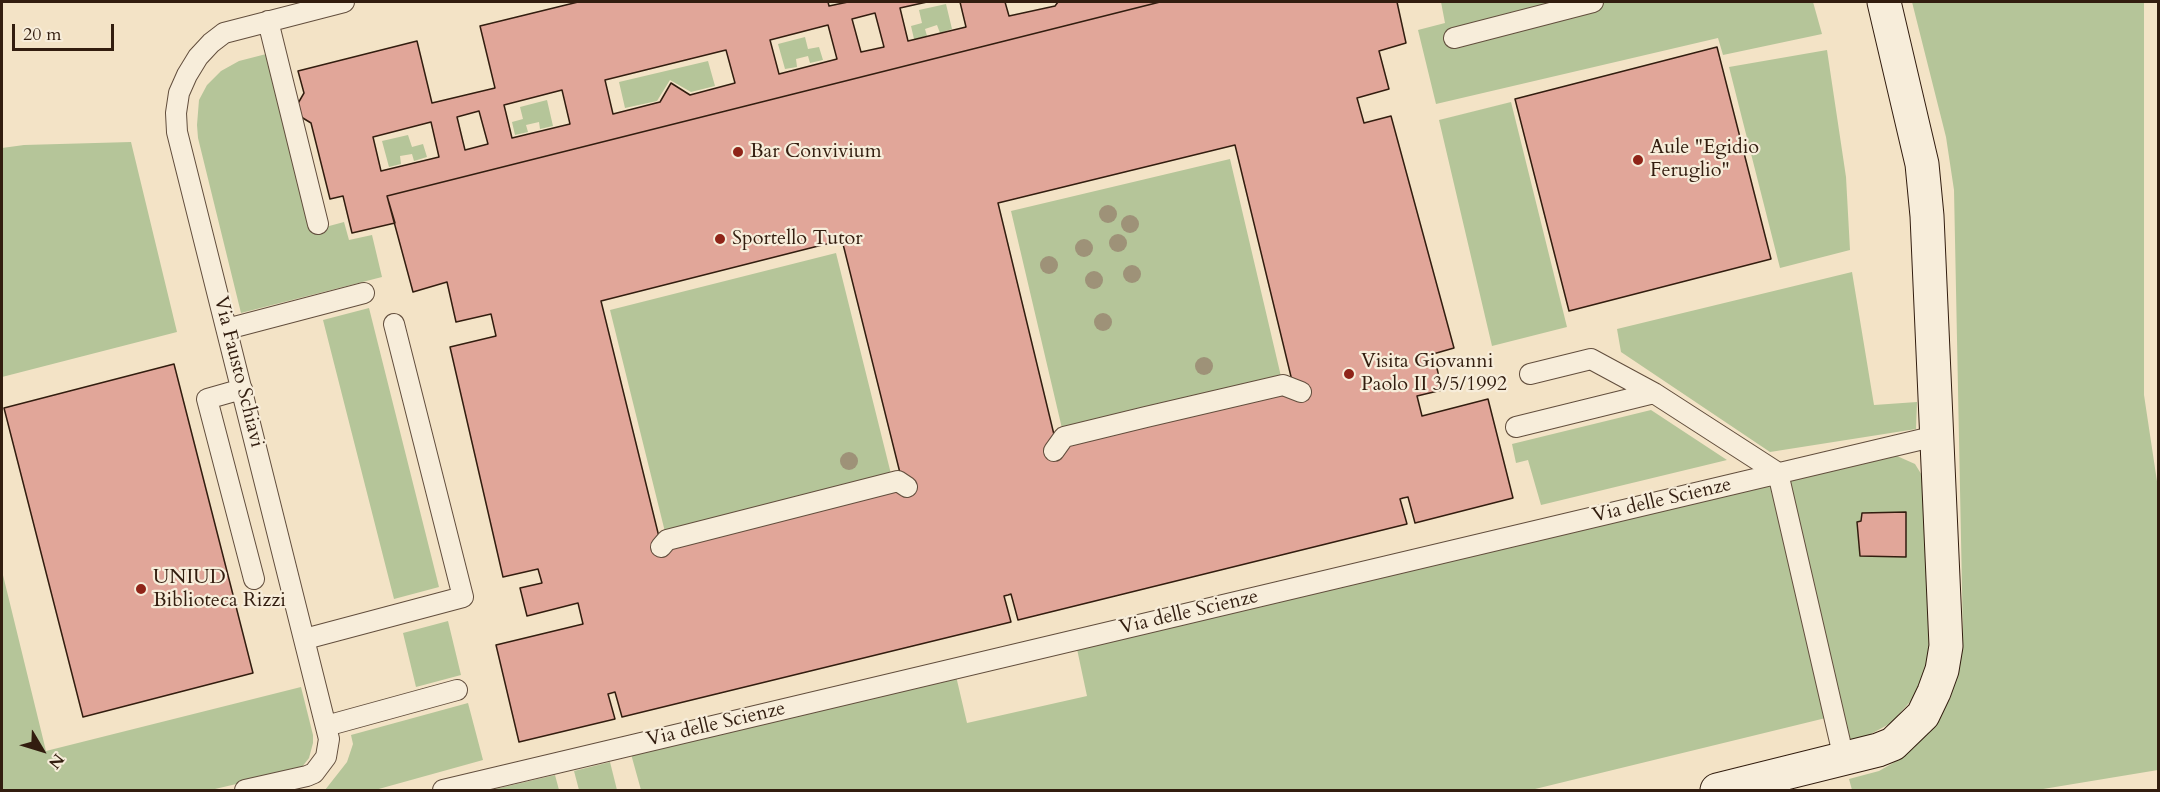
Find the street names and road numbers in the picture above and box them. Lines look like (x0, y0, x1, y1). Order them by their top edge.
street label: Via Fausto Schiavi (208, 294, 268, 450)
street label: Via delle Scienze (1590, 473, 1734, 529)
street label: Via delle Scienze (1117, 585, 1261, 641)
street label: Via delle Scienze (644, 697, 788, 753)

